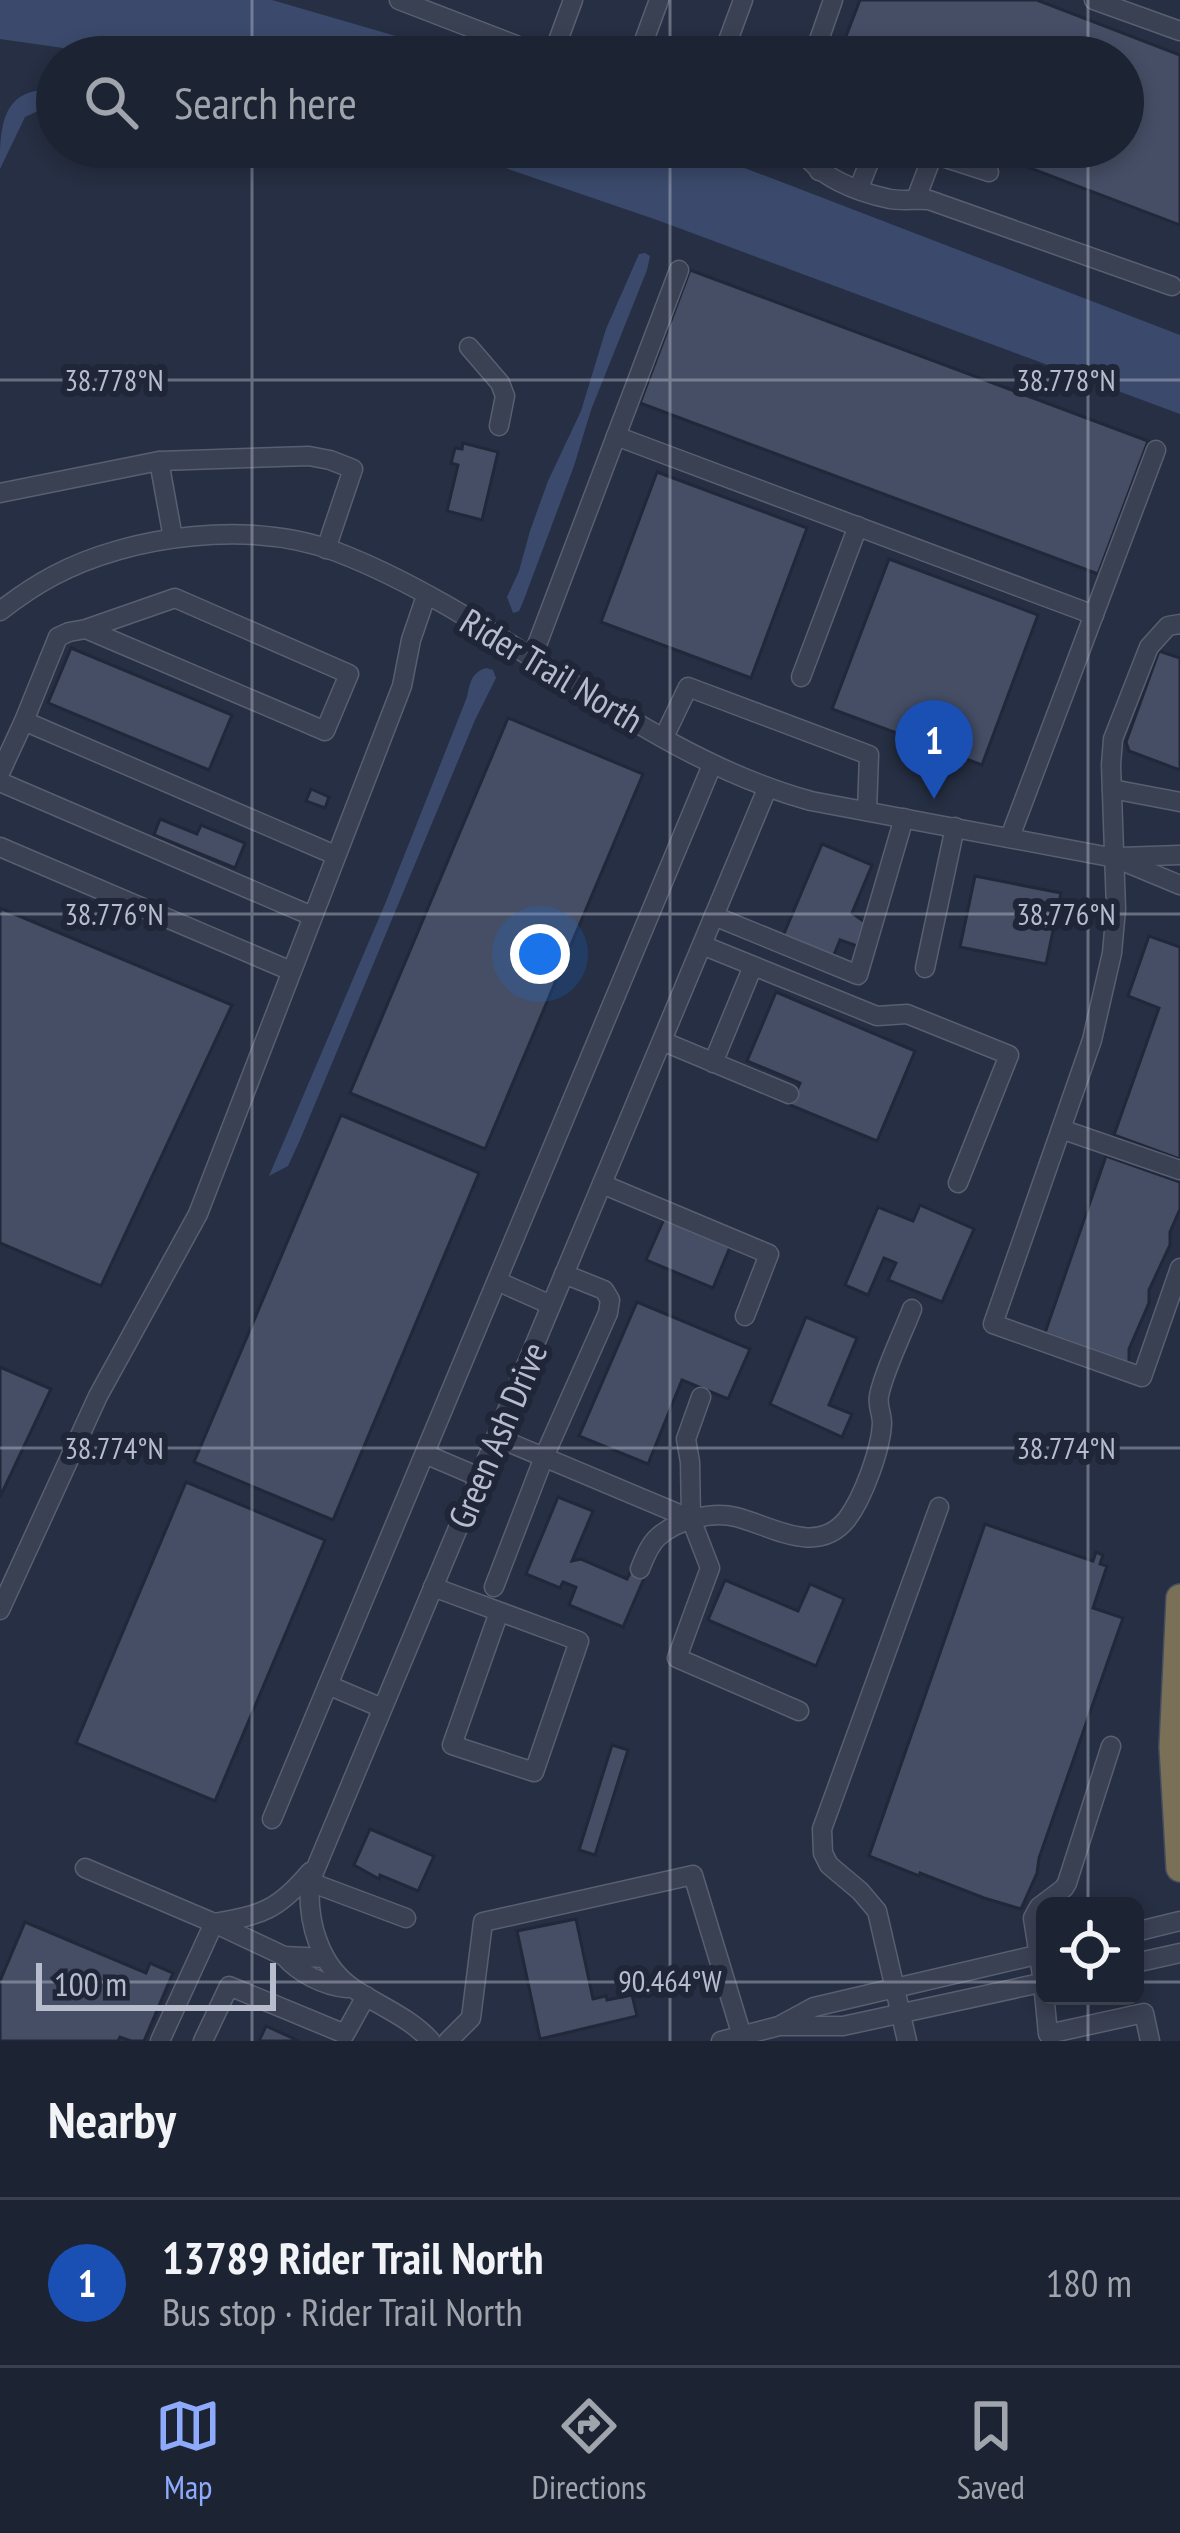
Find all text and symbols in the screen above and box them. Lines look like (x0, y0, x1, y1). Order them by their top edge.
search box (36, 36, 1144, 168)
icon: search (78, 69, 144, 135)
text: Search here (174, 73, 357, 131)
text: 38.778°N (64, 360, 164, 399)
text: 38.778°N (1016, 360, 1116, 399)
street label: Rider Trail North (452, 597, 652, 743)
pin: 1 (895, 700, 973, 799)
text: 38.776°N (64, 894, 164, 933)
text: 38.776°N (1016, 894, 1116, 933)
your location (510, 924, 570, 984)
street label: Green Ash Drive (437, 1335, 557, 1535)
text: 38.774°N (64, 1428, 164, 1467)
text: 38.774°N (1016, 1428, 1116, 1467)
map controls (1036, 1897, 1144, 2005)
button: locate (1036, 1897, 1144, 2005)
scale bar (36, 1957, 276, 2010)
text: 90.464°W (618, 1961, 722, 2000)
text: 100 m (54, 1962, 127, 2005)
text: Nearby (48, 2086, 176, 2152)
text: 13789 Rider Trail North (162, 2228, 543, 2286)
text: 1 (78, 2257, 96, 2308)
text: 180 m (1046, 2257, 1132, 2308)
text: Bus stop · Rider Trail North (162, 2286, 523, 2337)
tab: Map (155, 2393, 221, 2508)
tab: Directions (532, 2393, 646, 2508)
tab: Saved (957, 2393, 1025, 2508)

